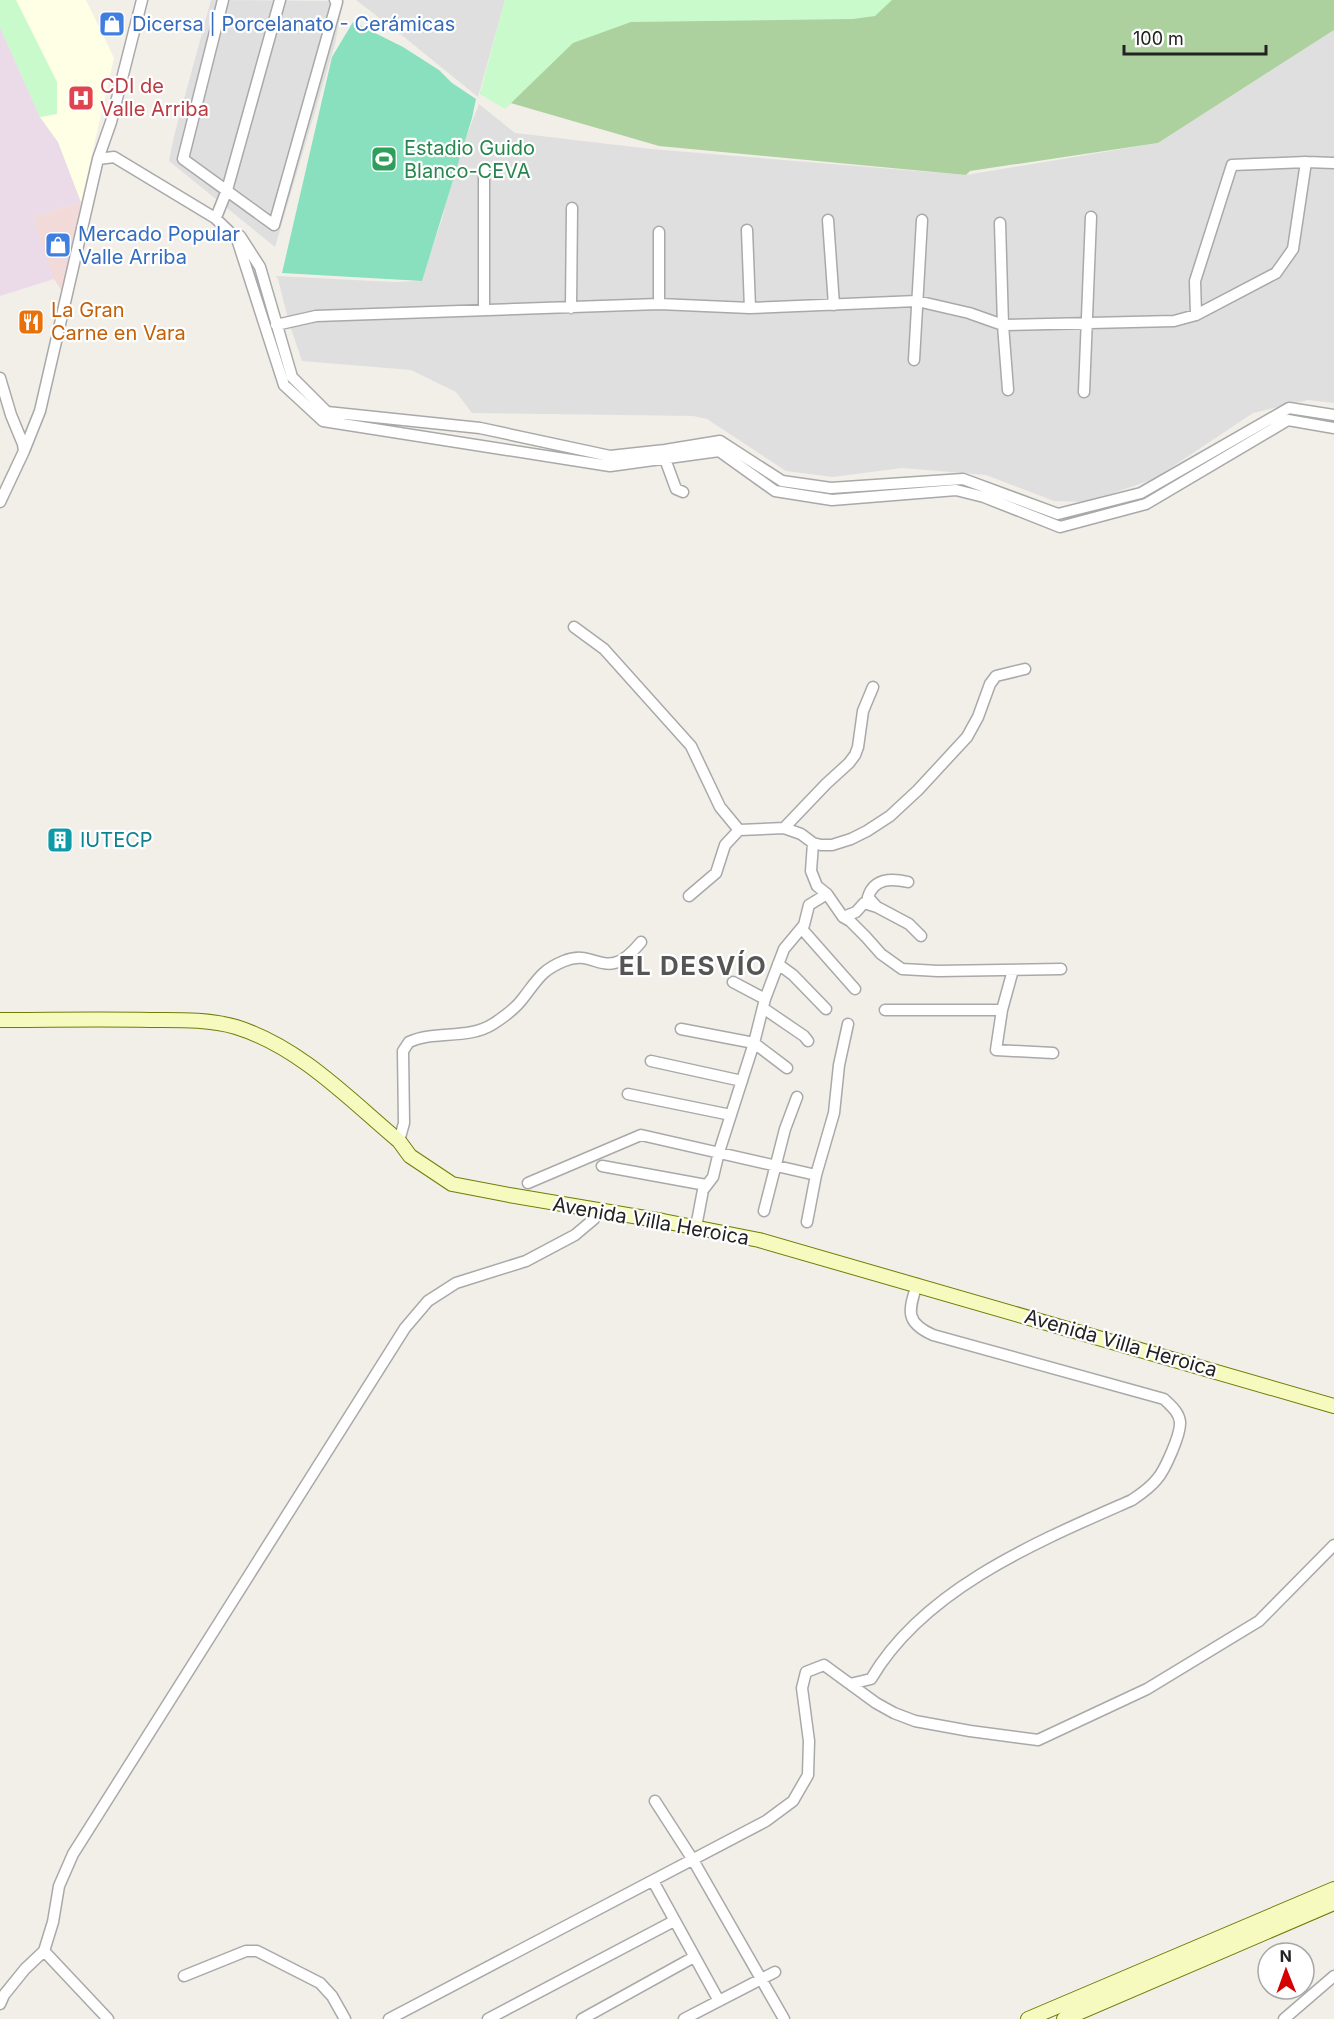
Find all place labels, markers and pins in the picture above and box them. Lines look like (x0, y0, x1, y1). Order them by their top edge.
shop icon: Dicersa | Porcelanato - Cerámicas (97, 9, 127, 39)
place label: Dicersa | Porcelanato - Cerámicas (132, 12, 455, 36)
place label: CDI de Valle Arriba (100, 74, 209, 121)
hospital icon: CDI de Valle Arriba (66, 83, 96, 113)
place label: Estadio Guido Blanco-CEVA (404, 136, 535, 183)
sports icon: Estadio Guido Blanco-CEVA (369, 144, 399, 174)
place label: Mercado Popular Valle Arriba (78, 222, 240, 269)
shop icon: Mercado Popular Valle Arriba (43, 230, 73, 260)
place label: La Gran Carne en Vara (51, 298, 186, 345)
restaurant icon: La Gran Carne en Vara (16, 307, 46, 337)
building icon: IUTECP (45, 825, 75, 855)
place label: IUTECP (80, 828, 153, 852)

